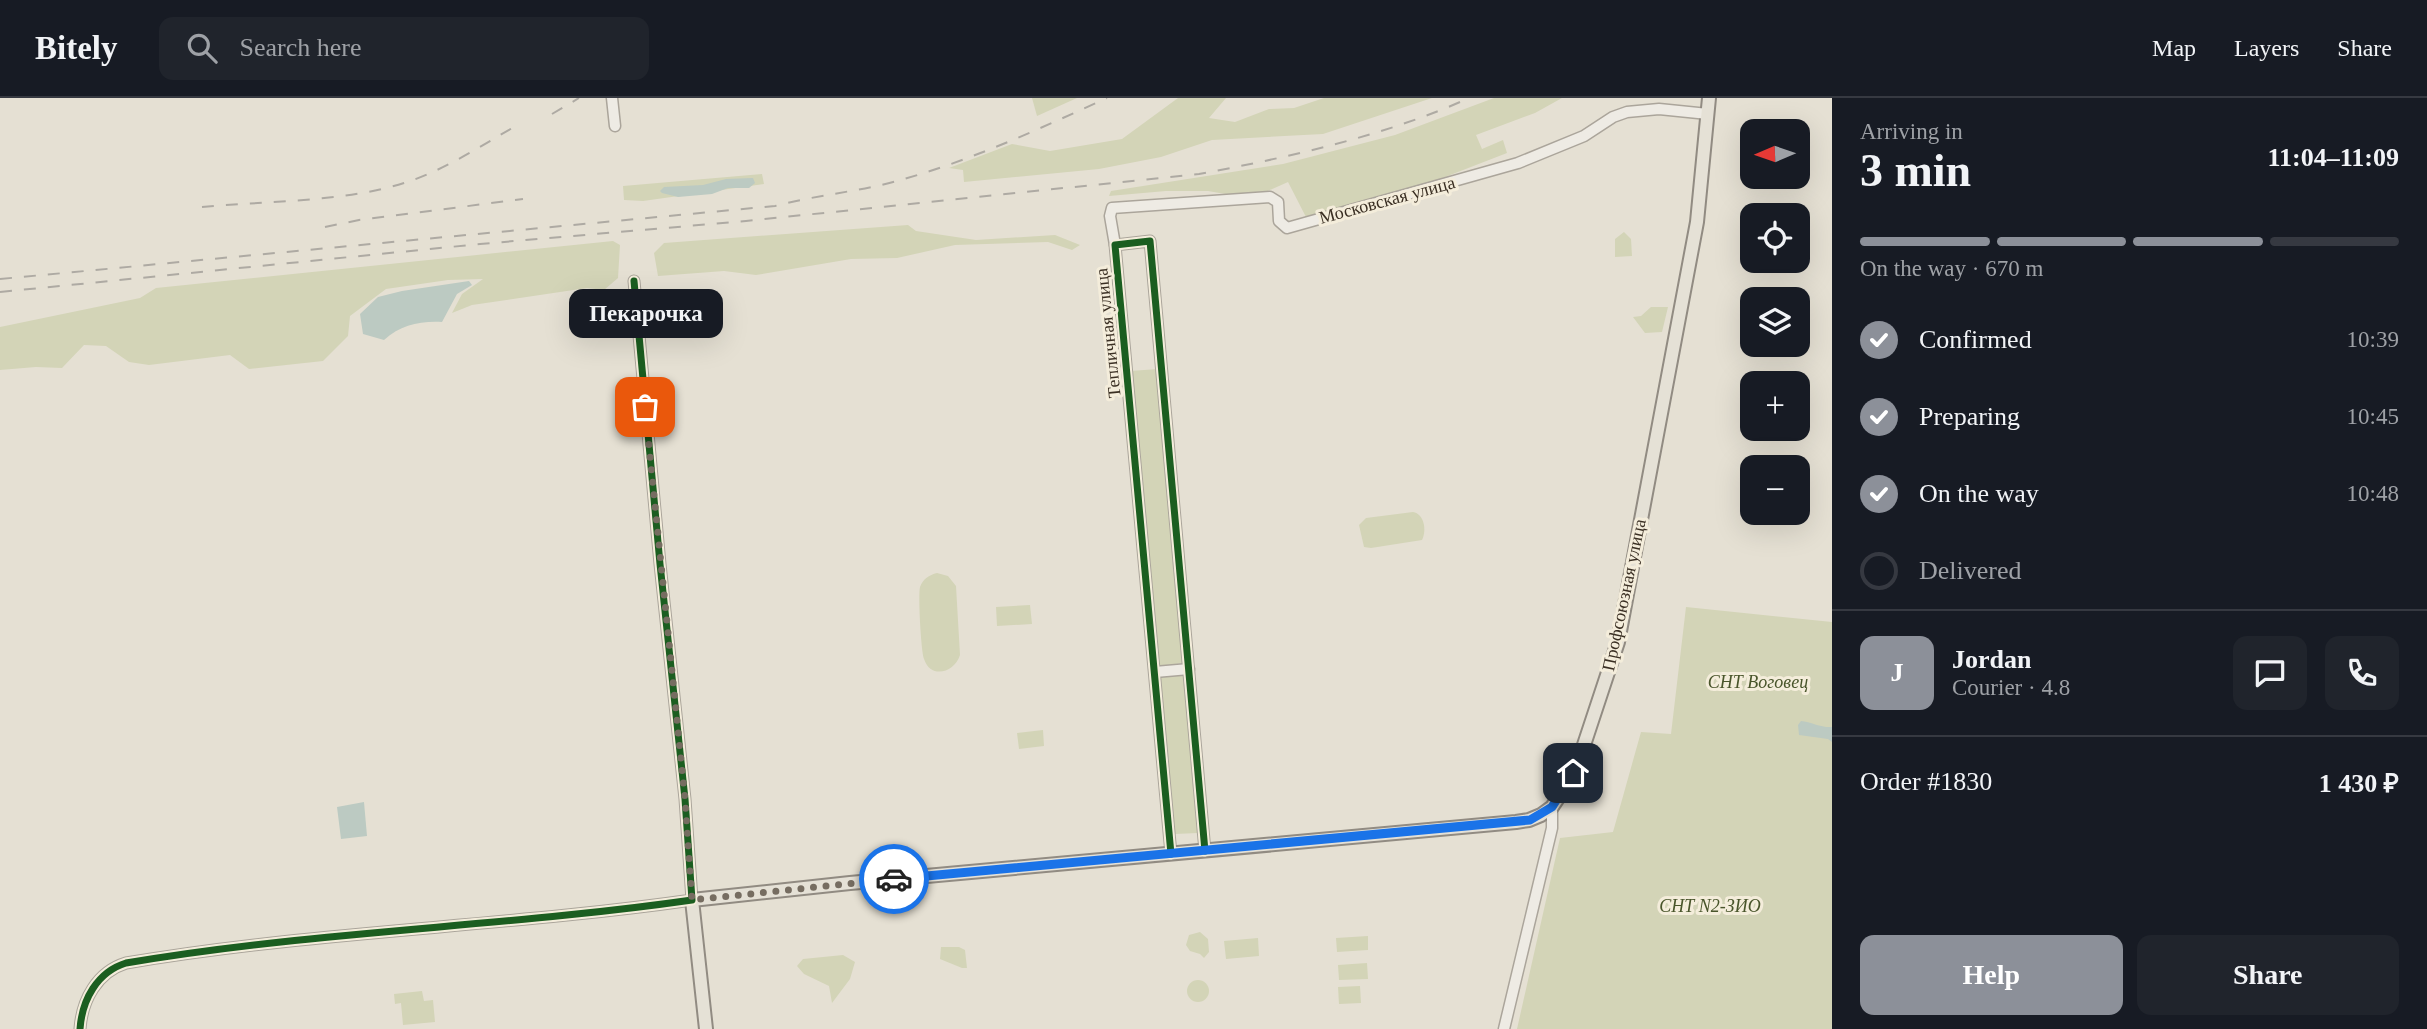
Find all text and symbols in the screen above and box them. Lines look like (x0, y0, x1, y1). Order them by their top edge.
search box (159, 17, 649, 80)
icon: search (183, 29, 221, 67)
text: Bitely (35, 30, 117, 66)
text: Search here (239, 33, 361, 62)
text: Map (2152, 35, 2196, 61)
text: Layers (2234, 35, 2299, 61)
text: Share (2337, 35, 2392, 61)
north arrow (1740, 119, 1810, 189)
map controls (1740, 119, 1810, 525)
text: Arriving in (1860, 119, 1963, 144)
text: 11:04–11:09 (2268, 143, 2399, 172)
text: 3 min (1860, 145, 1971, 196)
street label: Московская улица (1317, 172, 1457, 228)
button: locate (1740, 203, 1810, 273)
text: On the way · 670 m (1860, 256, 2043, 281)
street label: Тепличная улица (1091, 267, 1125, 399)
button: layers (1740, 287, 1810, 357)
callout: Пекарочка (568, 288, 722, 337)
text: Пекарочка (589, 301, 703, 326)
icon: check (1860, 321, 1898, 359)
text: Confirmed (1919, 325, 2032, 354)
text: 10:39 (2347, 327, 2399, 352)
button: + (1740, 371, 1810, 441)
pin (615, 377, 675, 437)
icon: bag (626, 388, 664, 426)
icon: check (1860, 398, 1898, 436)
text: Preparing (1919, 402, 2020, 431)
text: 10:45 (2347, 404, 2399, 429)
button: − (1740, 455, 1810, 525)
icon: check (1860, 475, 1898, 513)
text: On the way (1919, 479, 2039, 508)
text: 10:48 (2347, 481, 2399, 506)
street label: Профсоюзная улица (1598, 517, 1650, 673)
text: Delivered (1919, 556, 2022, 585)
button: chat (2233, 636, 2307, 710)
button: phone (2325, 636, 2399, 710)
text: Jordan (1952, 645, 2031, 674)
text: J (1891, 658, 1904, 687)
park label: СНТ Воговец (1708, 672, 1808, 692)
text: Courier · 4.8 (1952, 675, 2070, 700)
pin (1543, 743, 1603, 803)
icon: home (1554, 754, 1592, 792)
text: Order #1830 (1860, 767, 1992, 796)
text: 1 430 ₽ (2319, 769, 2399, 798)
courier (859, 844, 929, 914)
icon: car (875, 860, 913, 898)
park label: СНТ N2-ЗИО (1659, 896, 1761, 916)
button: Help (1860, 935, 2123, 1015)
button: Share (2137, 935, 2399, 1015)

